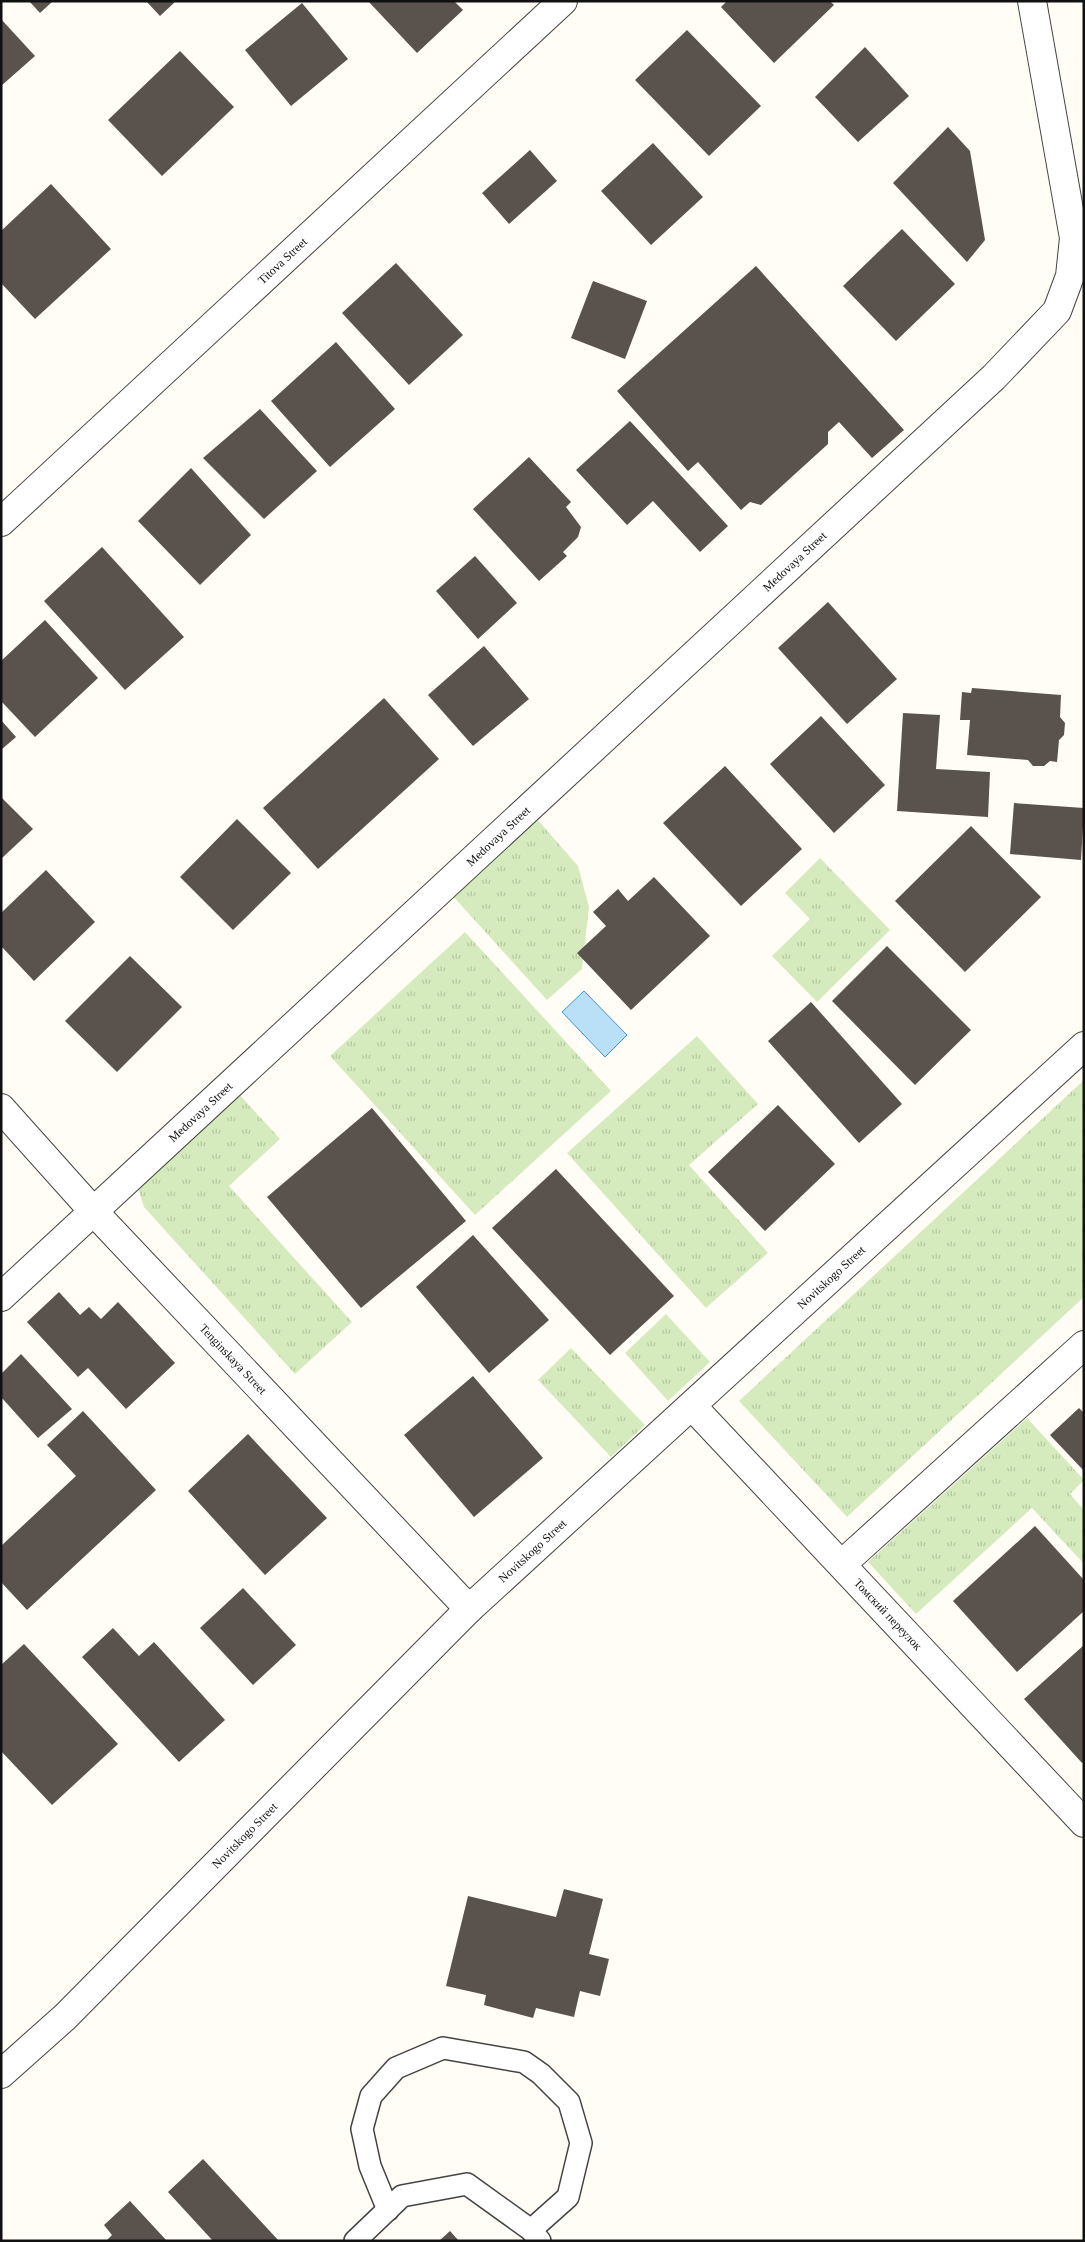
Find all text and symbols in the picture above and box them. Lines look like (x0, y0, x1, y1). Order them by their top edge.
street label: Titova Street (255, 234, 311, 287)
street label: Medovaya Street (760, 528, 830, 595)
street label: Medovaya Street (464, 803, 534, 869)
street label: Medovaya Street (166, 1079, 236, 1145)
street label: Novitskogo Street (794, 1242, 869, 1312)
street label: Tenginskaya Street (197, 1321, 270, 1398)
street label: Novitskogo Street (496, 1516, 570, 1585)
street label: Томский переулок (851, 1576, 925, 1653)
street label: Novitskogo Street (209, 1799, 281, 1871)

